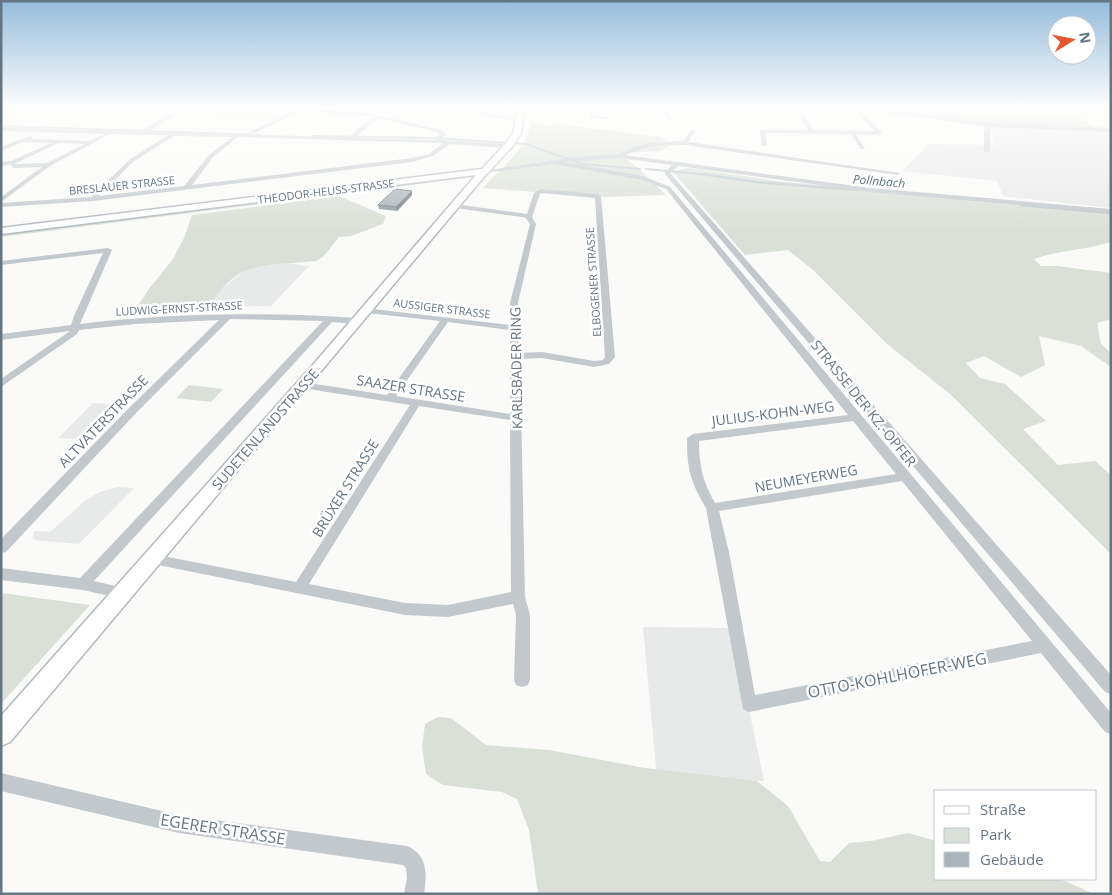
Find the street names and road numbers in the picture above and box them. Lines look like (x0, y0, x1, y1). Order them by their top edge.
street label: BRESLAUER STRASSE (68, 172, 176, 198)
street label: THEODOR-HEUSS-STRASSE (257, 175, 395, 207)
street label: ELBOGENER STRASSE (582, 227, 604, 337)
street label: AUSSIGER STRASSE (393, 295, 491, 321)
street label: LUDWIG-ERNST-STRASSE (115, 297, 243, 319)
street label: KARLSBADER RING (505, 307, 527, 429)
street label: STRASSE DER KZ.-OPFER (807, 336, 921, 470)
street label: SUDETENLANDSTRASSE (207, 364, 323, 494)
street label: SAAZER STRASSE (355, 370, 467, 406)
street label: ALTVATERSTRASSE (54, 371, 152, 471)
street label: JULIUS-KOHN-WEG (709, 396, 835, 430)
street label: BRÜXER STRASSE (307, 435, 383, 541)
street label: NEUMEYERWEG (753, 460, 859, 496)
street label: OTTO-KOHLHOFER-WEG (806, 647, 988, 703)
street label: EGERER STRASSE (159, 808, 287, 850)

